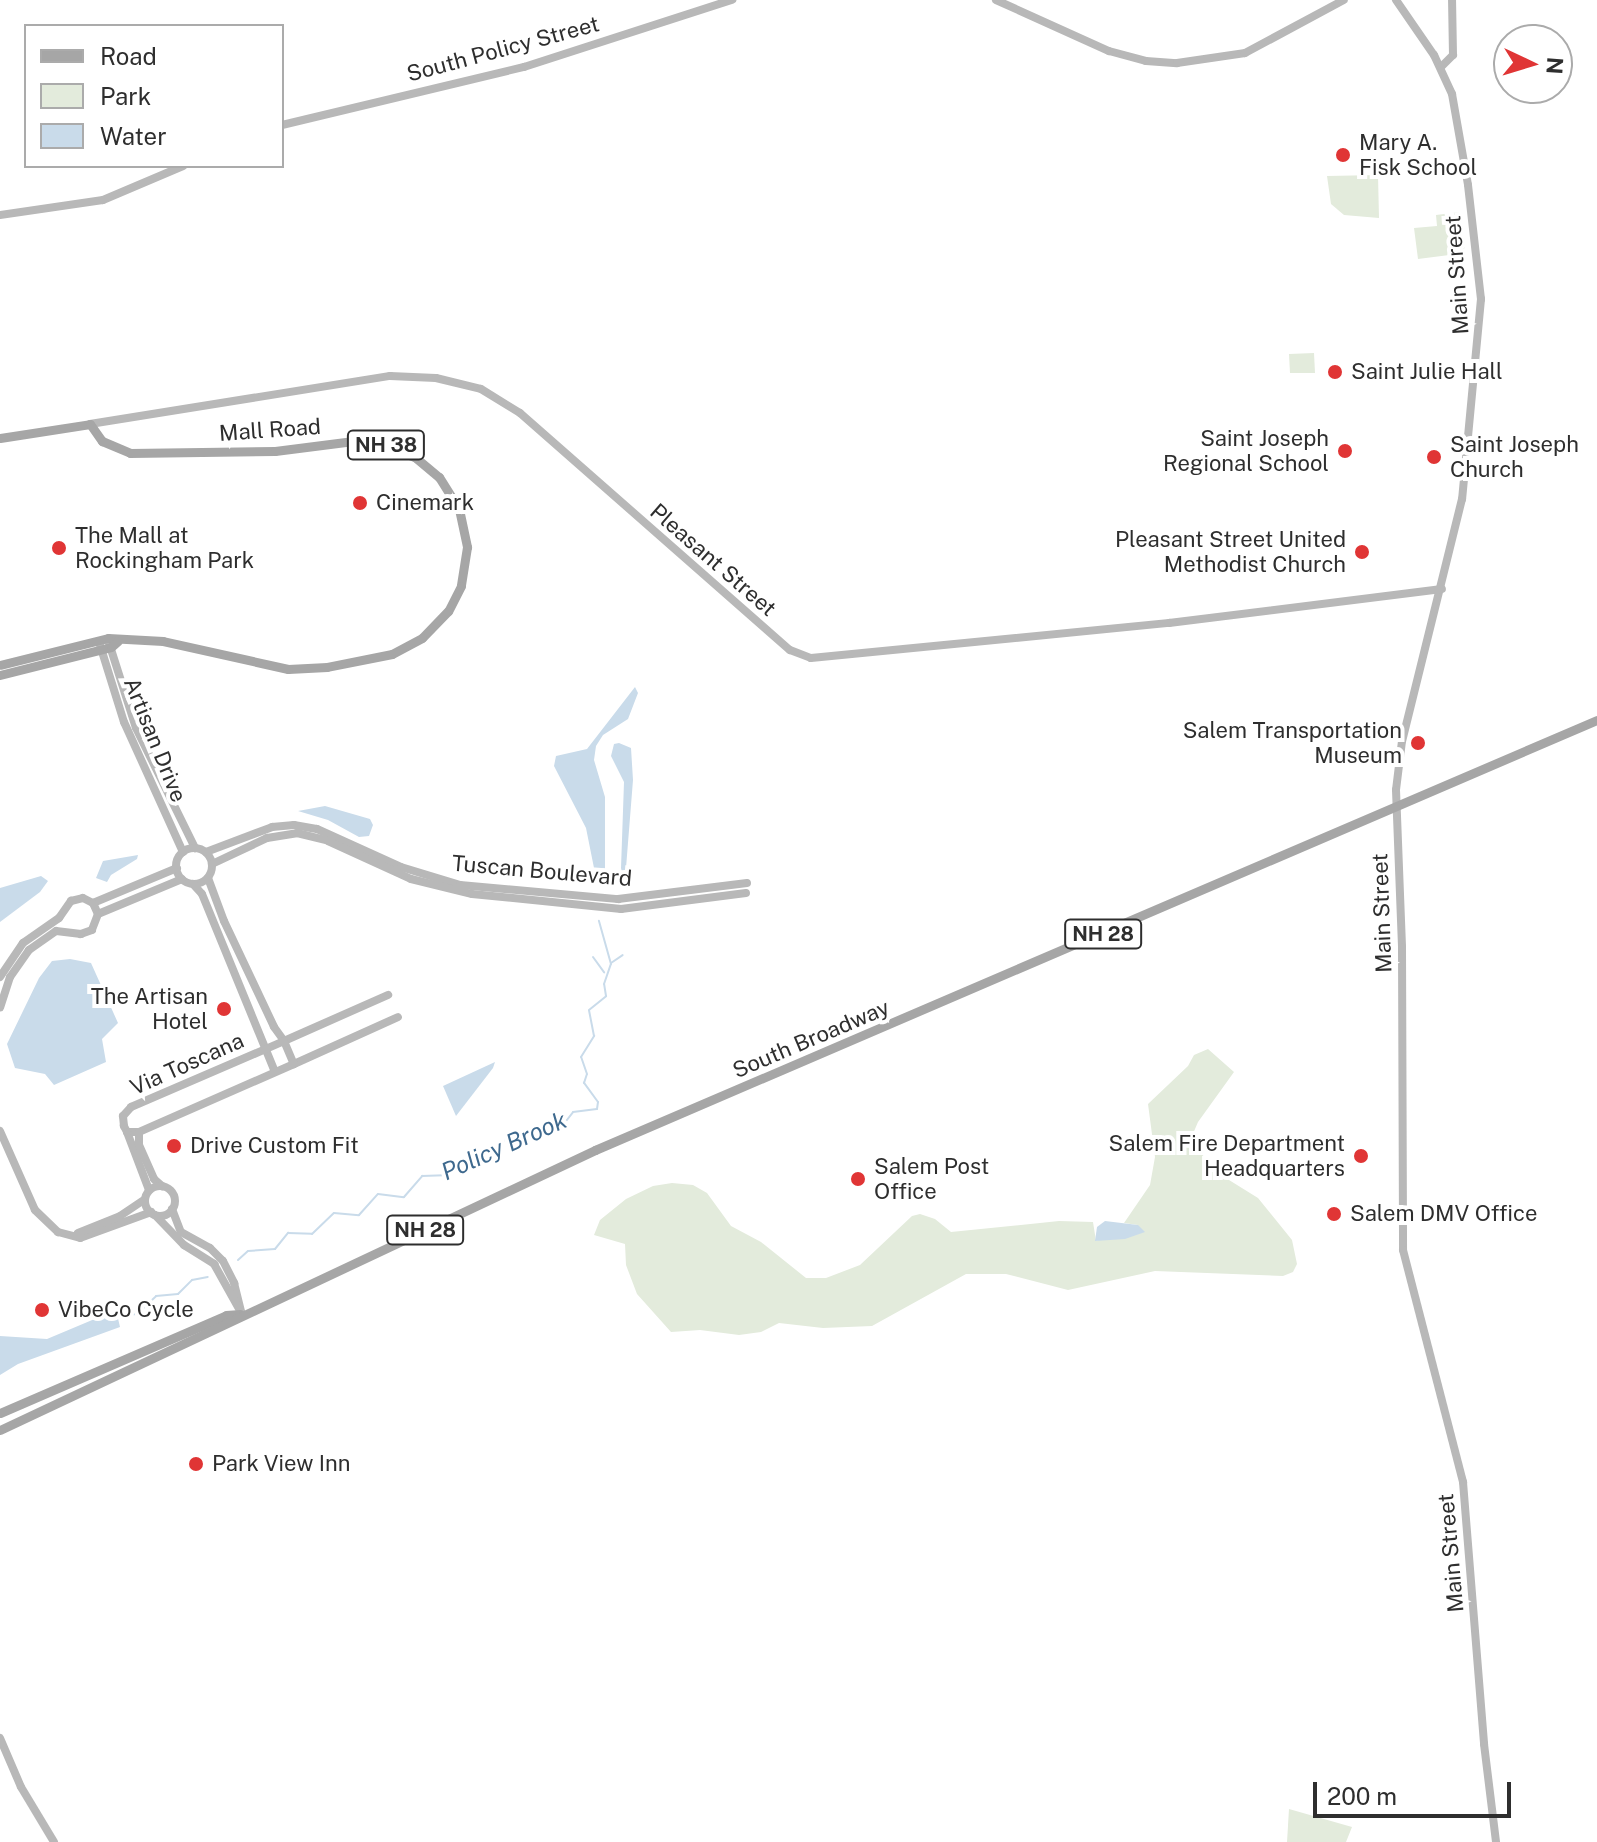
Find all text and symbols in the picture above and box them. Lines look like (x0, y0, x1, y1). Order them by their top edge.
street label: South Policy Street (404, 11, 602, 87)
legend (24, 24, 284, 168)
north arrow (1493, 24, 1573, 104)
text: Road (100, 42, 157, 70)
text: N (1541, 56, 1569, 75)
text: Park (100, 82, 151, 110)
text: Water (100, 122, 167, 150)
place label: Mary A. Fisk School (1359, 129, 1477, 180)
marker: Mary A. Fisk School (1334, 146, 1352, 164)
street label: Main Street (1440, 214, 1474, 336)
place label: Saint Julie Hall (1351, 359, 1503, 385)
marker: Saint Julie Hall (1326, 363, 1344, 381)
street label: Mall Road (218, 413, 322, 447)
place label: Saint Joseph Regional School (1163, 425, 1329, 476)
road number: NH 38 (346, 429, 426, 461)
place label: Saint Joseph Church (1450, 431, 1579, 482)
marker: Saint Joseph Regional School (1336, 442, 1354, 460)
marker: Saint Joseph Church (1425, 448, 1443, 466)
place label: Cinemark (376, 490, 474, 516)
marker: Cinemark (351, 494, 369, 512)
street label: Pleasant Street (645, 498, 781, 622)
place label: The Mall at Rockingham Park (75, 522, 254, 574)
place label: Pleasant Street United Methodist Church (1115, 526, 1346, 578)
marker: The Mall at Rockingham Park (50, 539, 68, 557)
marker: Pleasant Street United Methodist Church (1353, 543, 1371, 561)
street label: Artisan Drive (118, 674, 192, 806)
place label: Salem Transportation Museum (1183, 717, 1402, 768)
marker: Salem Transportation Museum (1409, 734, 1427, 752)
street label: Tuscan Boulevard (451, 850, 633, 892)
street label: Main Street (1367, 853, 1397, 973)
road number: NH 28 (1063, 918, 1143, 950)
place label: The Artisan Hotel (91, 983, 208, 1034)
street label: South Broadway (729, 994, 893, 1084)
marker: The Artisan Hotel (215, 1000, 233, 1018)
street label: Via Toscana (126, 1027, 248, 1101)
water label: Policy Brook (437, 1106, 571, 1186)
place label: Salem Fire Department Headquarters (1108, 1130, 1345, 1182)
place label: Drive Custom Fit (190, 1133, 359, 1159)
marker: Drive Custom Fit (165, 1137, 183, 1155)
marker: Salem Fire Department Headquarters (1352, 1147, 1370, 1165)
place label: Salem Post Office (874, 1153, 989, 1204)
marker: Salem Post Office (849, 1170, 867, 1188)
place label: Salem DMV Office (1350, 1201, 1537, 1227)
marker: Salem DMV Office (1325, 1205, 1343, 1223)
road number: NH 28 (385, 1214, 465, 1246)
place label: VibeCo Cycle (58, 1297, 194, 1323)
marker: VibeCo Cycle (33, 1301, 51, 1319)
place label: Park View Inn (212, 1451, 351, 1477)
marker: Park View Inn (187, 1455, 205, 1473)
street label: Main Street (1433, 1492, 1469, 1614)
scale bar (1317, 1766, 1515, 1816)
text: 200 m (1327, 1782, 1397, 1810)

